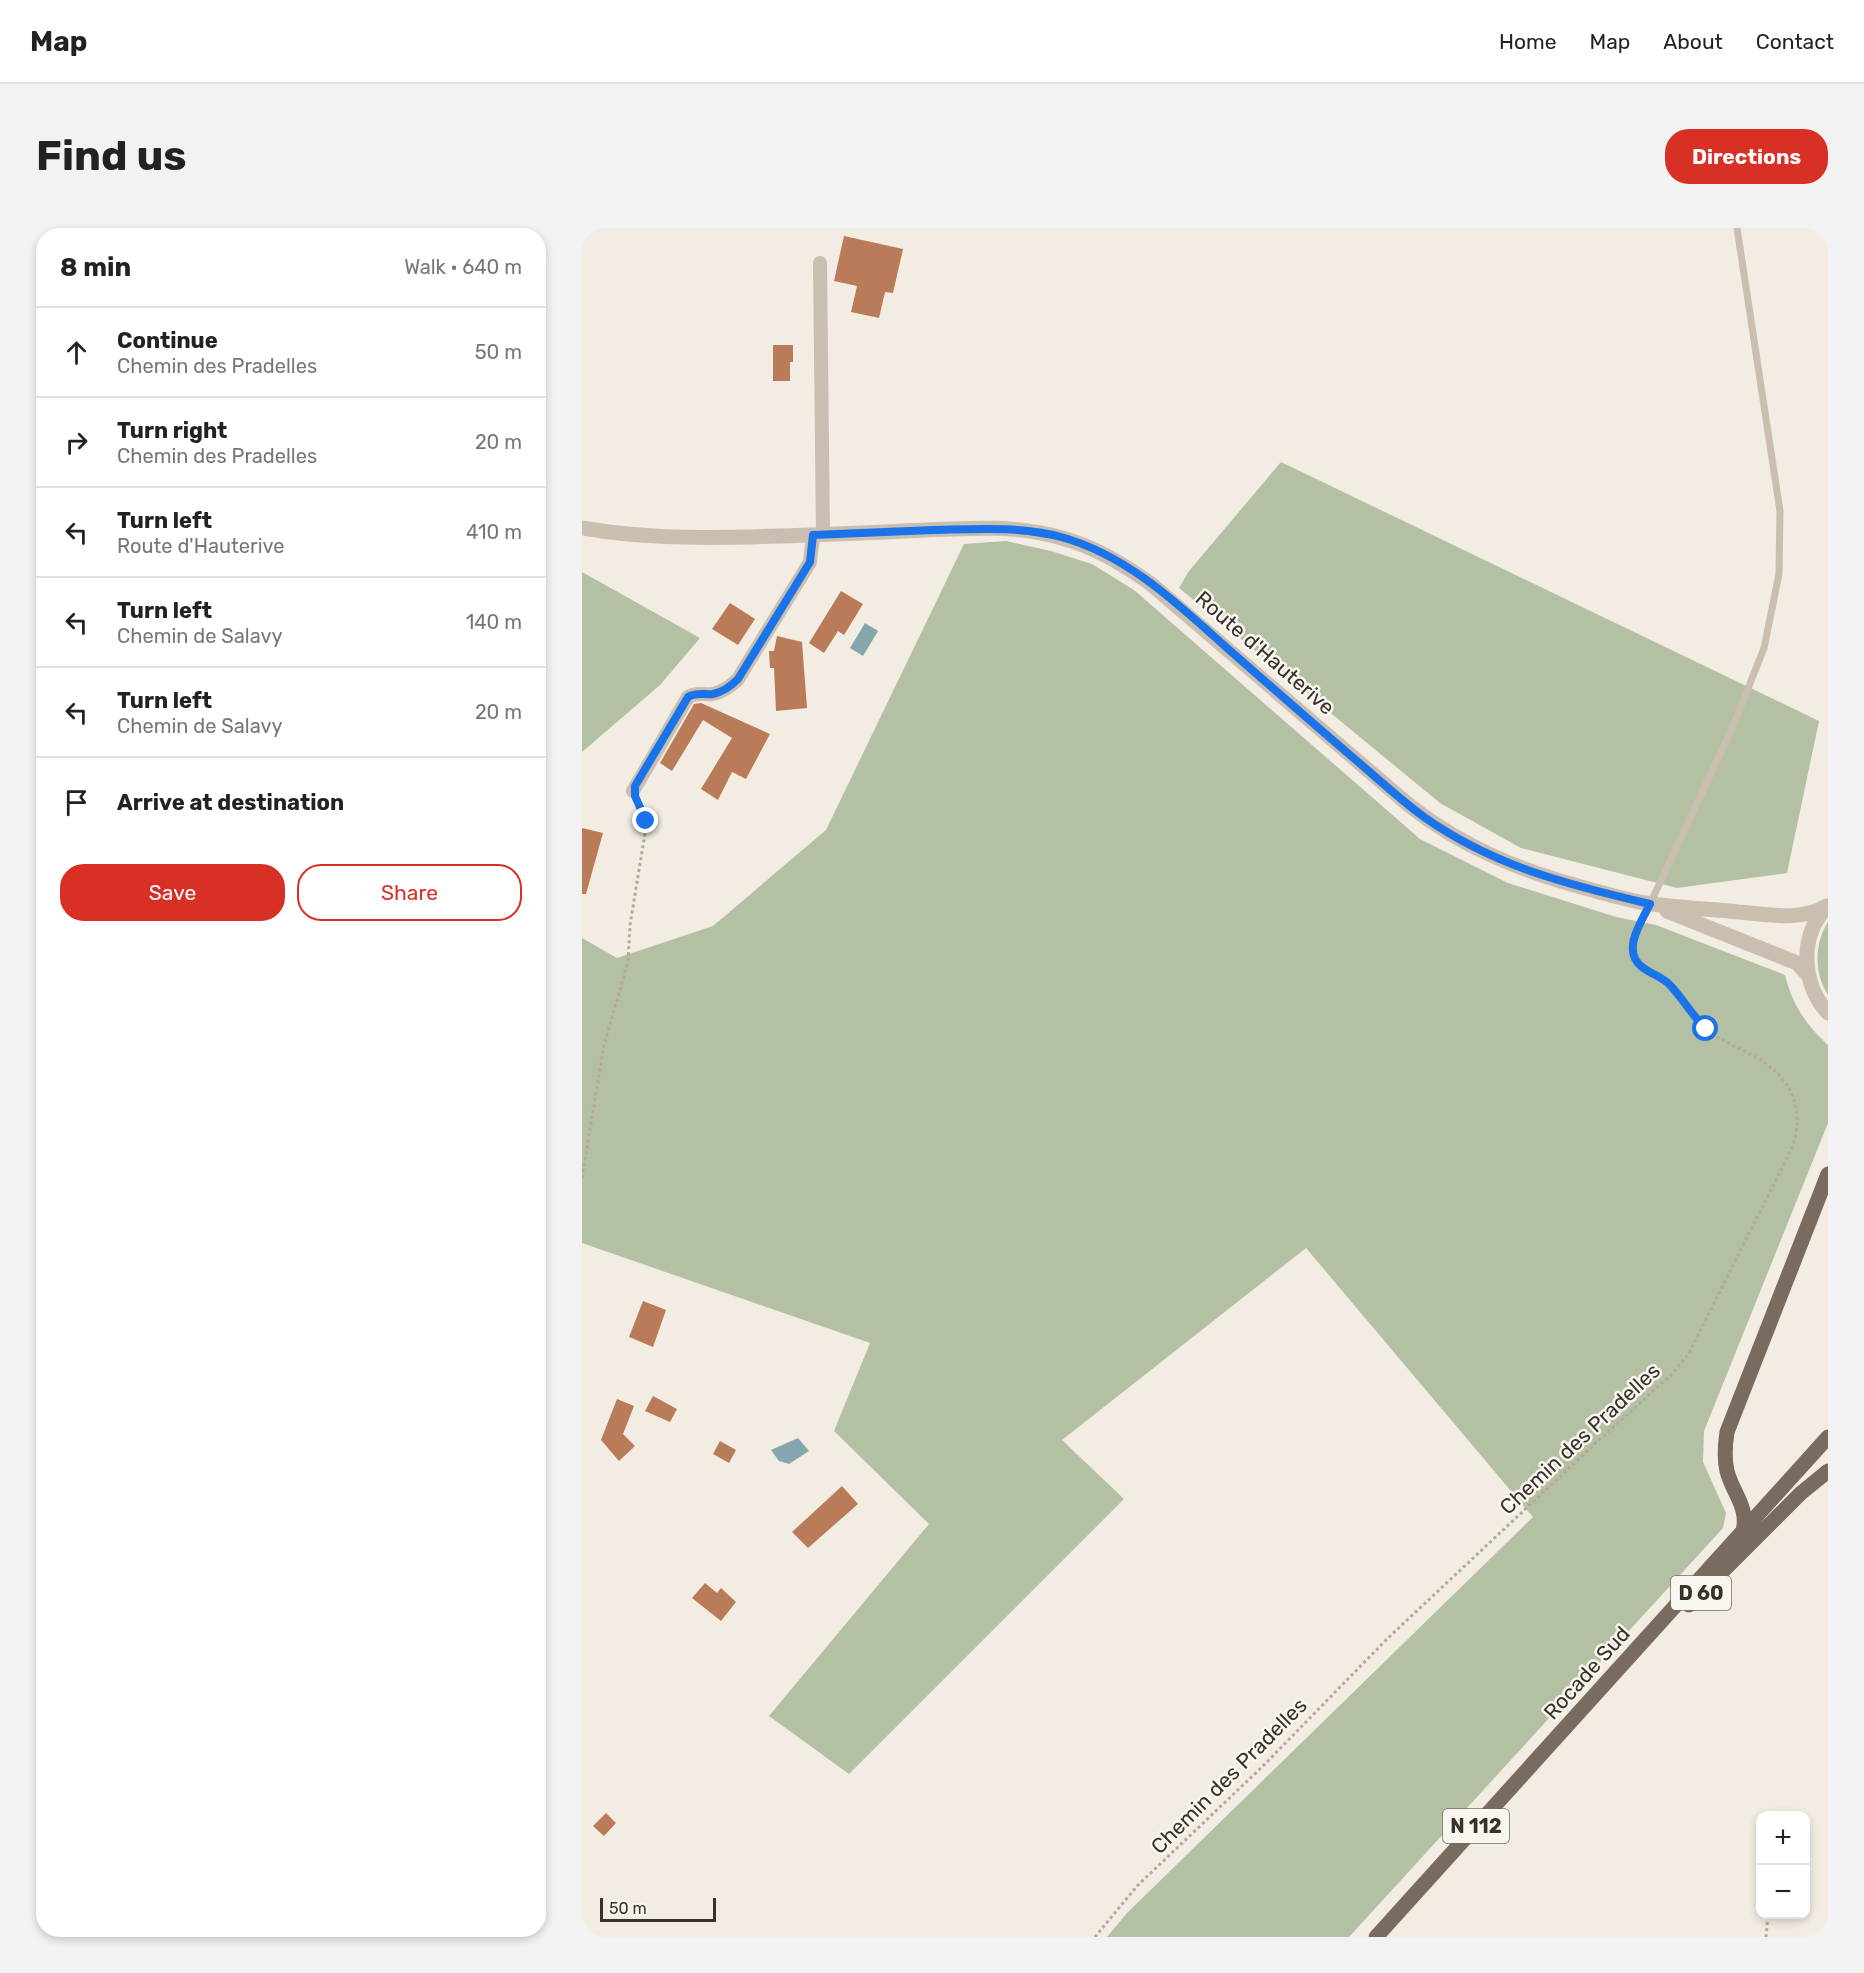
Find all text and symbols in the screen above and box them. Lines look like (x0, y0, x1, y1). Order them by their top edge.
text: Map (30, 25, 87, 58)
text: Home (1499, 29, 1556, 54)
text: Map (1589, 29, 1630, 54)
text: About (1663, 29, 1723, 54)
text: Contact (1756, 29, 1834, 54)
button: Directions (1665, 129, 1828, 184)
text: Find us (36, 131, 187, 181)
text: 8 min (60, 252, 131, 283)
text: Walk · 640 m (404, 255, 522, 279)
text: Continue (117, 327, 218, 354)
icon: ahead (60, 336, 93, 369)
text: 50 m (475, 340, 522, 364)
text: Chemin des Pradelles (117, 354, 317, 378)
text: Turn right (117, 417, 227, 444)
icon: right (60, 426, 93, 459)
text: 20 m (475, 430, 522, 454)
text: Chemin des Pradelles (117, 444, 317, 468)
text: Turn left (117, 507, 212, 534)
icon: left (60, 516, 93, 549)
text: 410 m (466, 520, 522, 544)
text: Route d'Hauterive (117, 534, 284, 558)
street label: Route d'Hauterive (1191, 586, 1340, 720)
text: Turn left (117, 597, 212, 624)
icon: left (60, 606, 93, 639)
text: 140 m (466, 610, 522, 634)
text: Chemin de Salavy (117, 624, 283, 648)
text: Turn left (117, 687, 212, 714)
icon: left (60, 696, 93, 729)
text: 20 m (475, 700, 522, 724)
text: Chemin de Salavy (117, 714, 283, 738)
icon: arrive (60, 786, 93, 819)
text: Arrive at destination (117, 789, 344, 816)
route end (632, 807, 658, 833)
button: Save (60, 864, 285, 921)
button: Share (297, 864, 522, 921)
route start (1692, 1015, 1718, 1041)
street label: Chemin des Pradelles (1494, 1358, 1665, 1519)
road number: D 60 (1671, 1576, 1731, 1610)
street label: Rocade Sud (1538, 1621, 1635, 1724)
street label: Chemin des Pradelles (1146, 1693, 1312, 1859)
road number: N 112 (1443, 1809, 1509, 1843)
map controls (1756, 1811, 1810, 1919)
button: + (1756, 1811, 1810, 1865)
button: − (1756, 1865, 1810, 1919)
scale bar (600, 1895, 716, 1922)
text: 50 m (609, 1899, 647, 1918)

